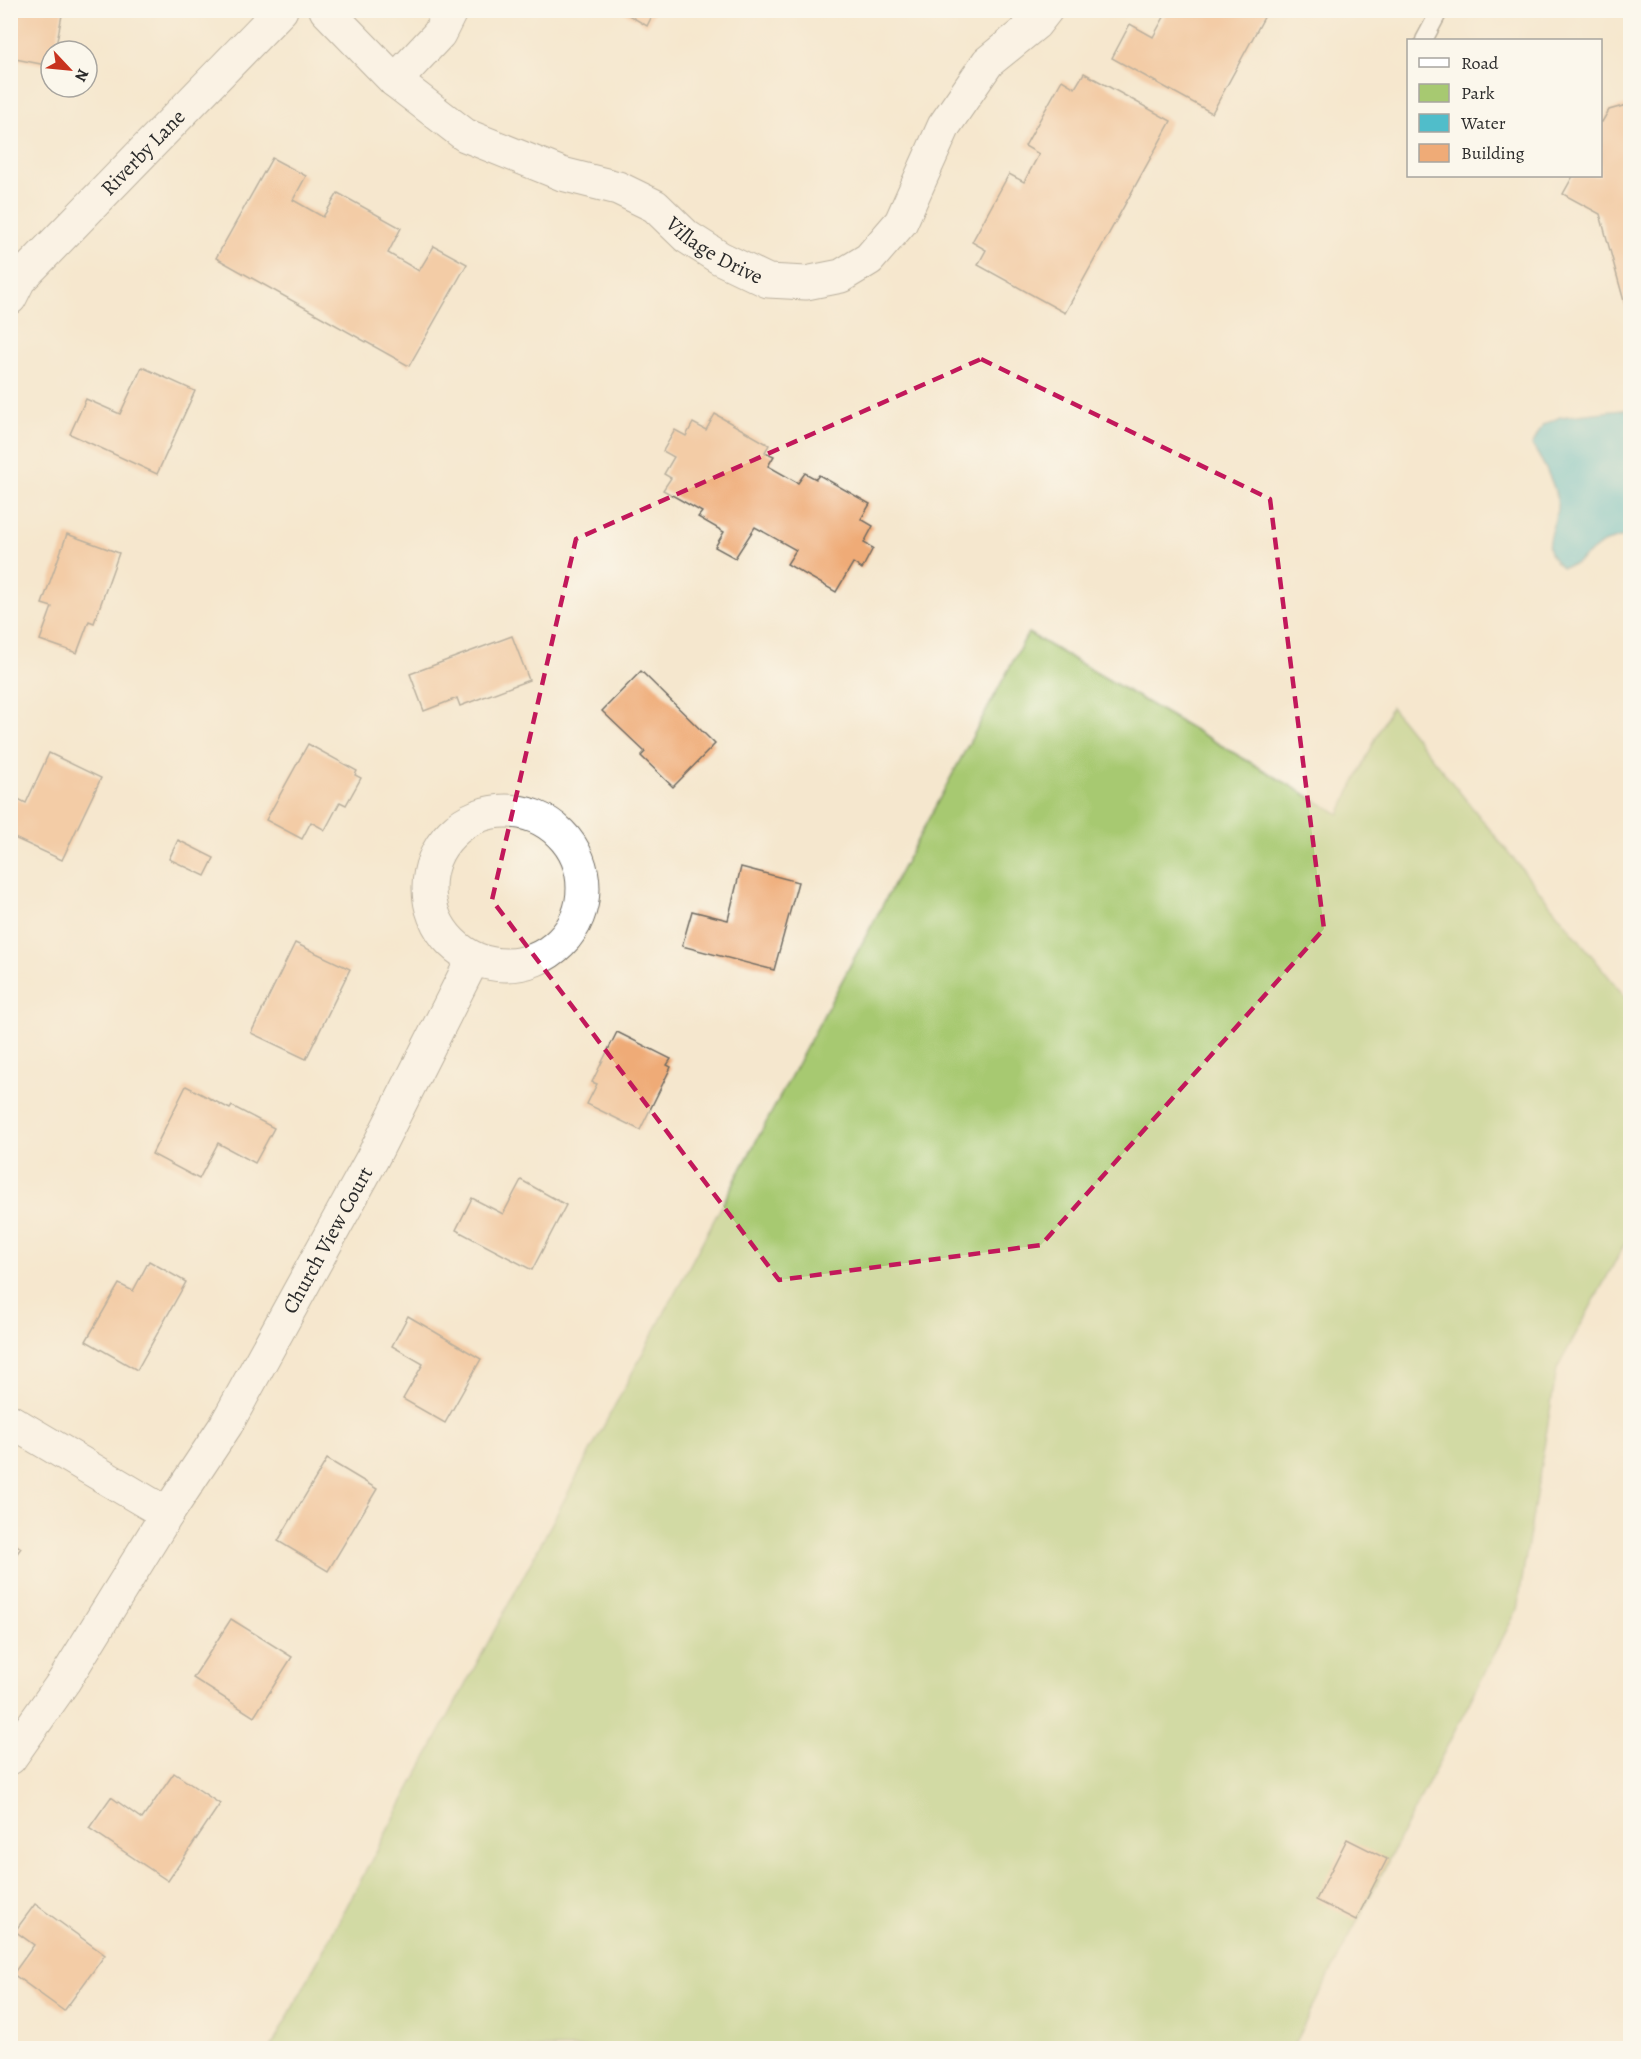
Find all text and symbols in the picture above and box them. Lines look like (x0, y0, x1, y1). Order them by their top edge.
north arrow (39, 39, 99, 99)
legend (1407, 39, 1602, 177)
text: Road (1461, 51, 1499, 75)
text: N (69, 65, 94, 86)
text: Park (1461, 81, 1495, 105)
street label: Riverby Lane (94, 103, 191, 202)
text: Water (1460, 111, 1506, 135)
text: Building (1461, 141, 1525, 165)
street label: Village Drive (659, 210, 768, 291)
street label: Church View Court (276, 1161, 379, 1319)

